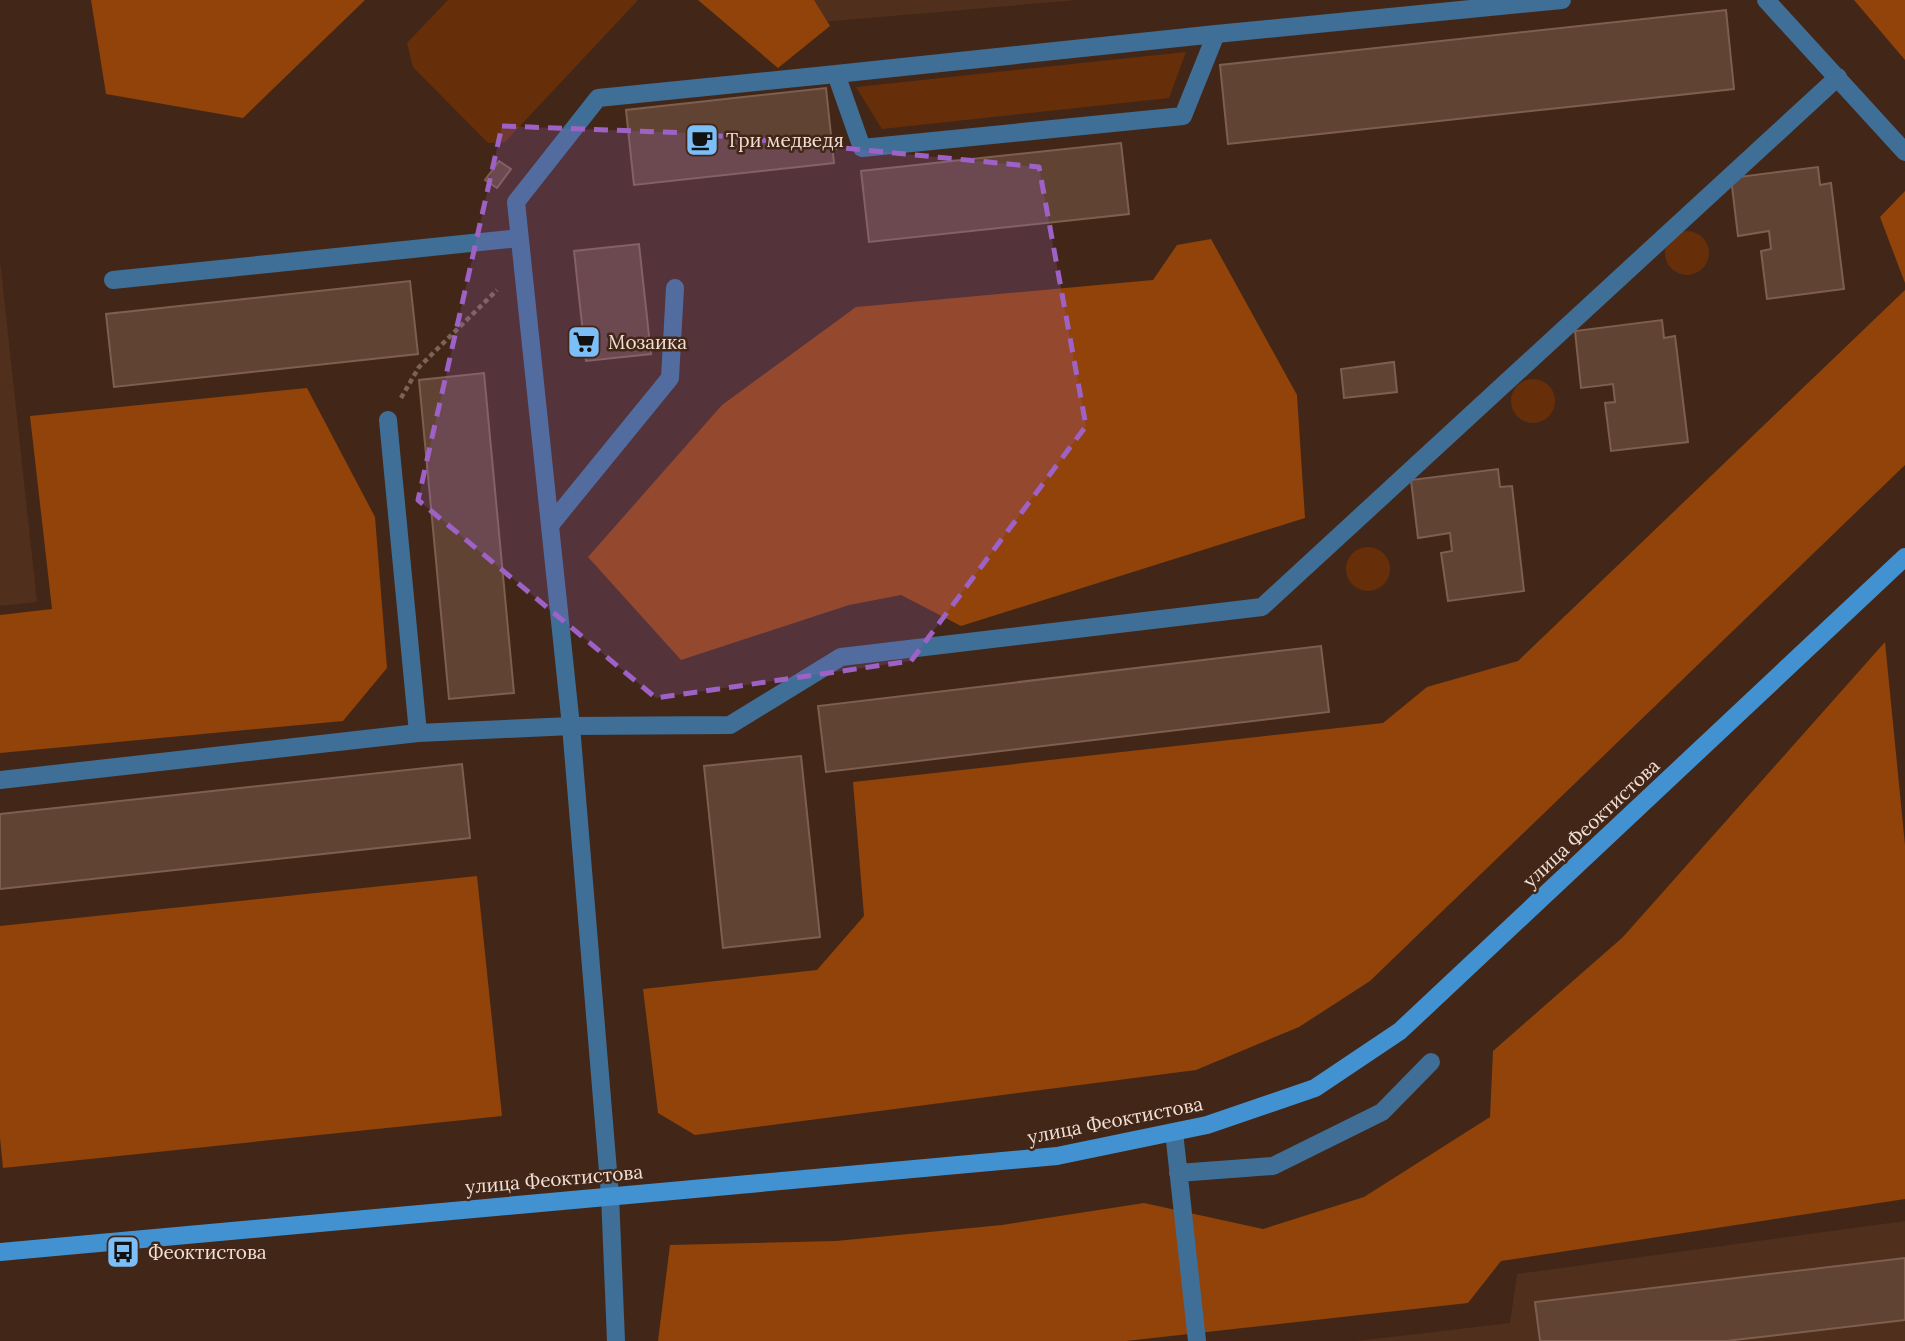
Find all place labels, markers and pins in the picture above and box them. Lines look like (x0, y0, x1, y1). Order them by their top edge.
cafe icon: Три медведя (683, 121, 721, 159)
place label: Три медведя (726, 128, 844, 152)
supermarket icon: Мозаика (565, 323, 603, 361)
place label: Мозаика (608, 330, 687, 354)
bus stop icon: Феоктистова (104, 1233, 142, 1271)
place label: Феоктистова (148, 1240, 267, 1264)

